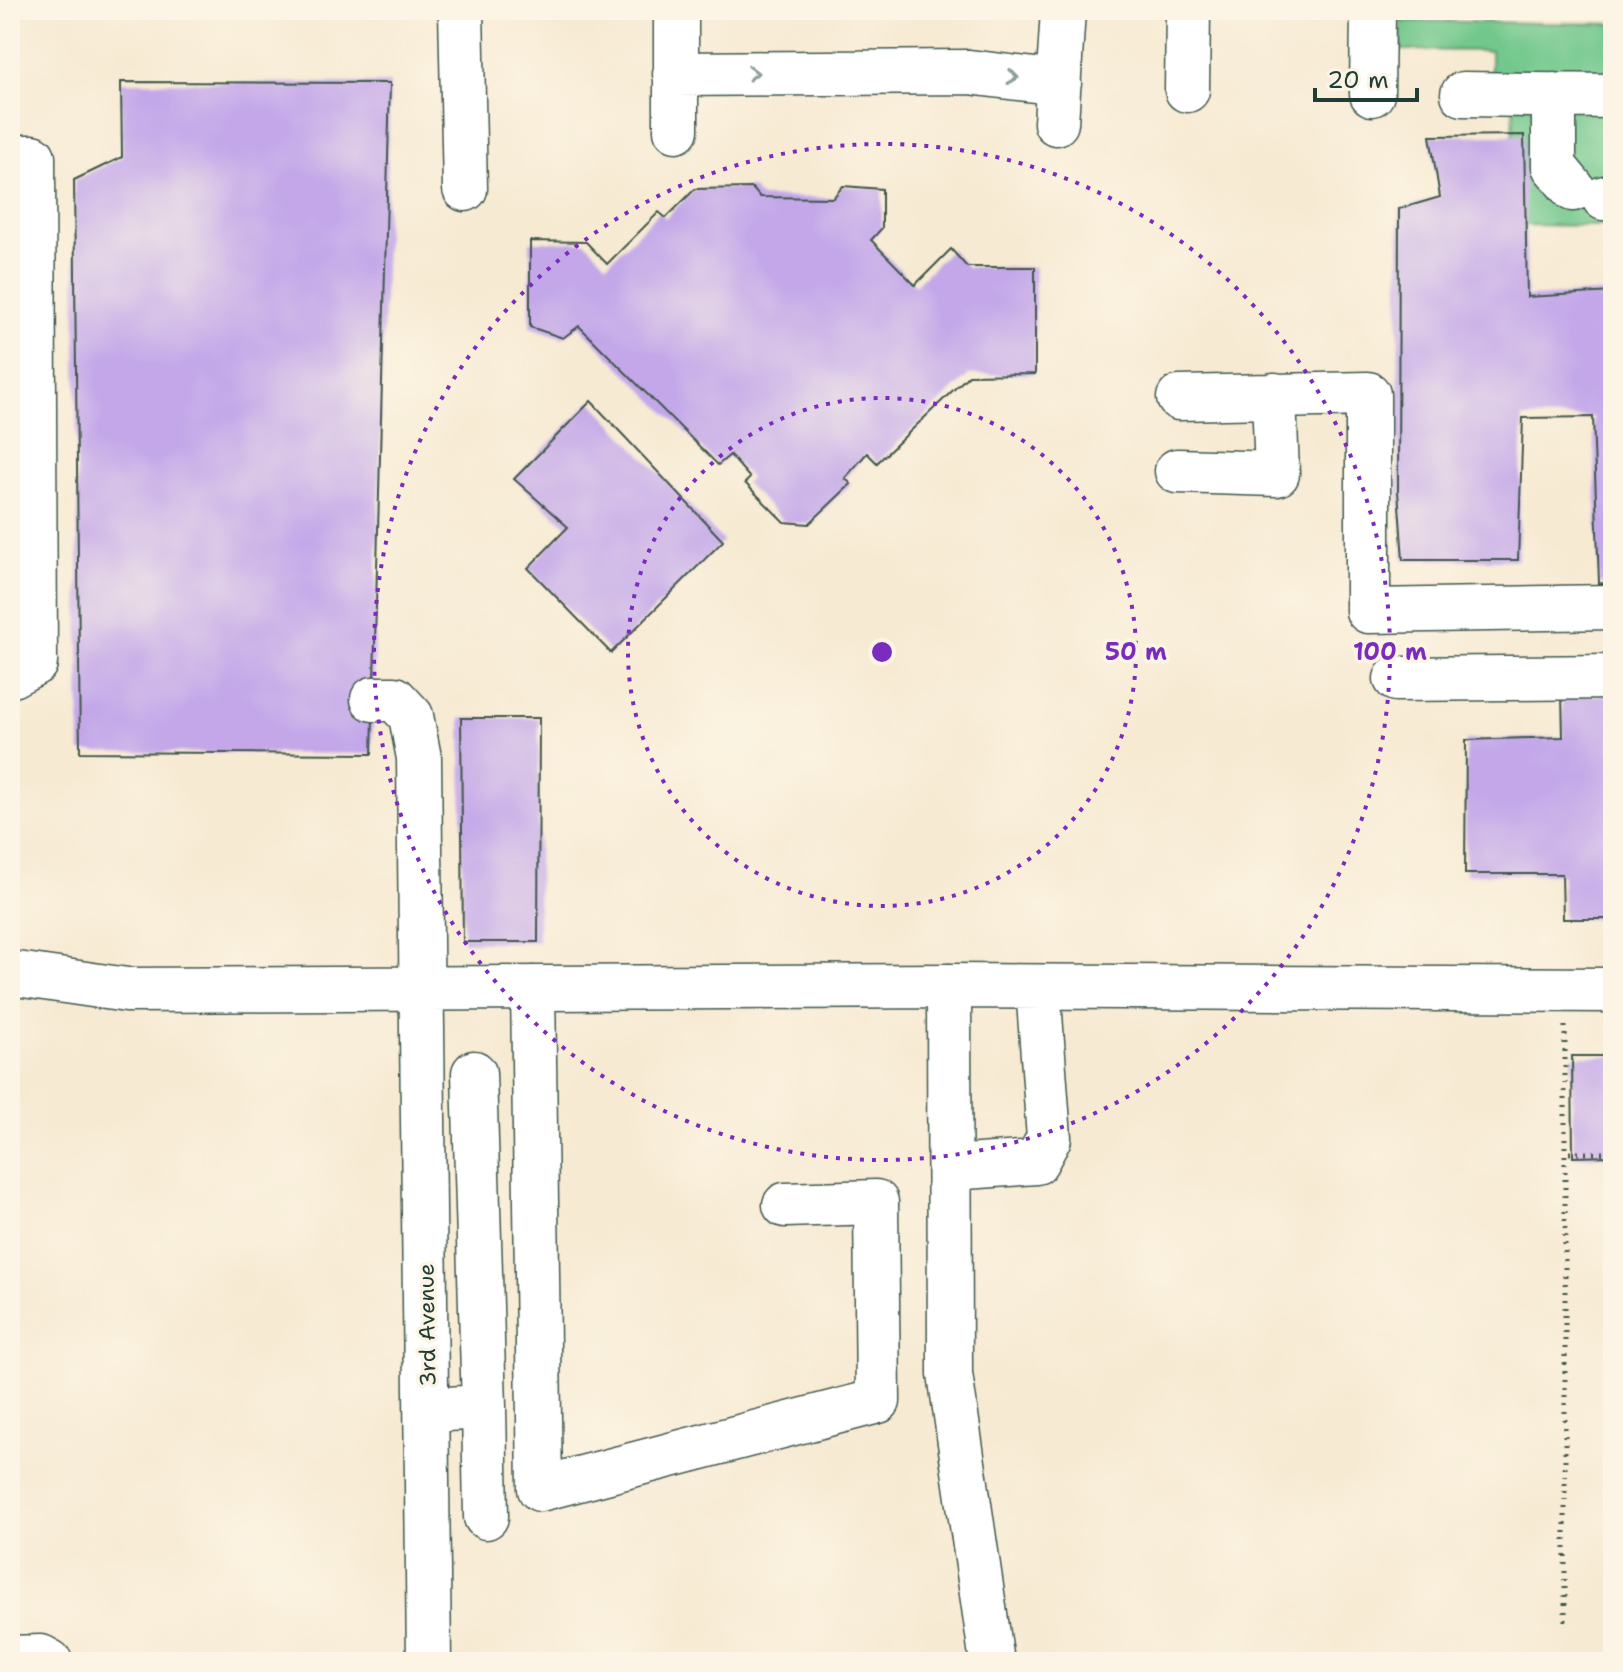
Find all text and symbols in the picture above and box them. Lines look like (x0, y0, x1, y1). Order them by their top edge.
scale bar (1315, 52, 1417, 102)
one-way arrow (747, 64, 760, 82)
text: 20 m (1327, 64, 1389, 96)
one-way arrow (1006, 68, 1020, 85)
text: 50 m (1105, 636, 1167, 668)
text: 100 m (1353, 636, 1427, 668)
centre of rings (868, 638, 896, 666)
street label: 3rd Avenue (411, 1263, 443, 1387)

